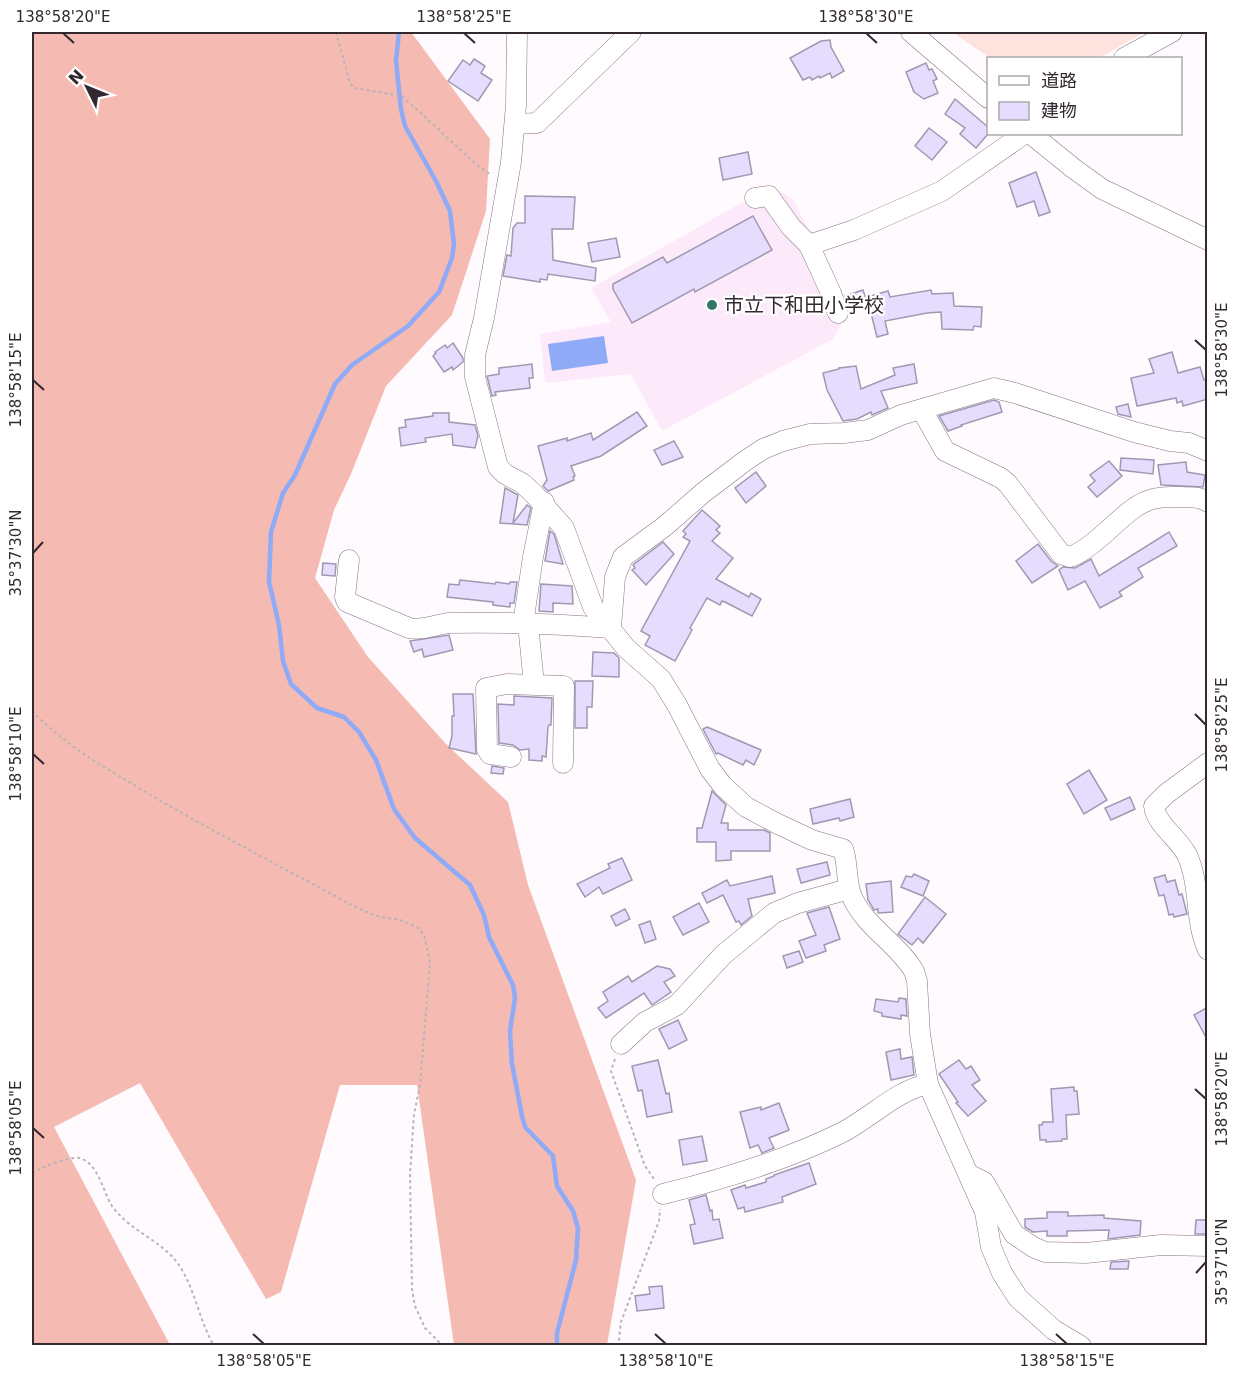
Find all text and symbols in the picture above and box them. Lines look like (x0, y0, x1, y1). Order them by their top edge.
text: 138°58'20"E (16, 8, 110, 26)
text: 138°58'25"E (417, 8, 511, 26)
text: 138°58'30"E (819, 8, 913, 26)
north arrow (57, 57, 117, 117)
legend (987, 57, 1182, 135)
text: N (65, 66, 88, 88)
text: 道路 (1041, 70, 1077, 91)
text: 建物 (1041, 100, 1077, 121)
place label: 市立下和田小学校 (724, 293, 884, 317)
marker: 市立下和田小学校 (705, 298, 719, 312)
text: 138°58'30"E (1213, 303, 1231, 397)
text: 138°58'15"E (7, 333, 25, 427)
text: 35°37'30"N (7, 509, 25, 597)
text: 138°58'25"E (1213, 678, 1231, 772)
text: 138°58'10"E (7, 707, 25, 801)
text: 138°58'20"E (1213, 1052, 1231, 1146)
text: 138°58'05"E (7, 1081, 25, 1175)
text: 35°37'10"N (1213, 1218, 1231, 1306)
text: 138°58'05"E (217, 1352, 311, 1370)
text: 138°58'10"E (619, 1352, 713, 1370)
text: 138°58'15"E (1020, 1352, 1114, 1370)

